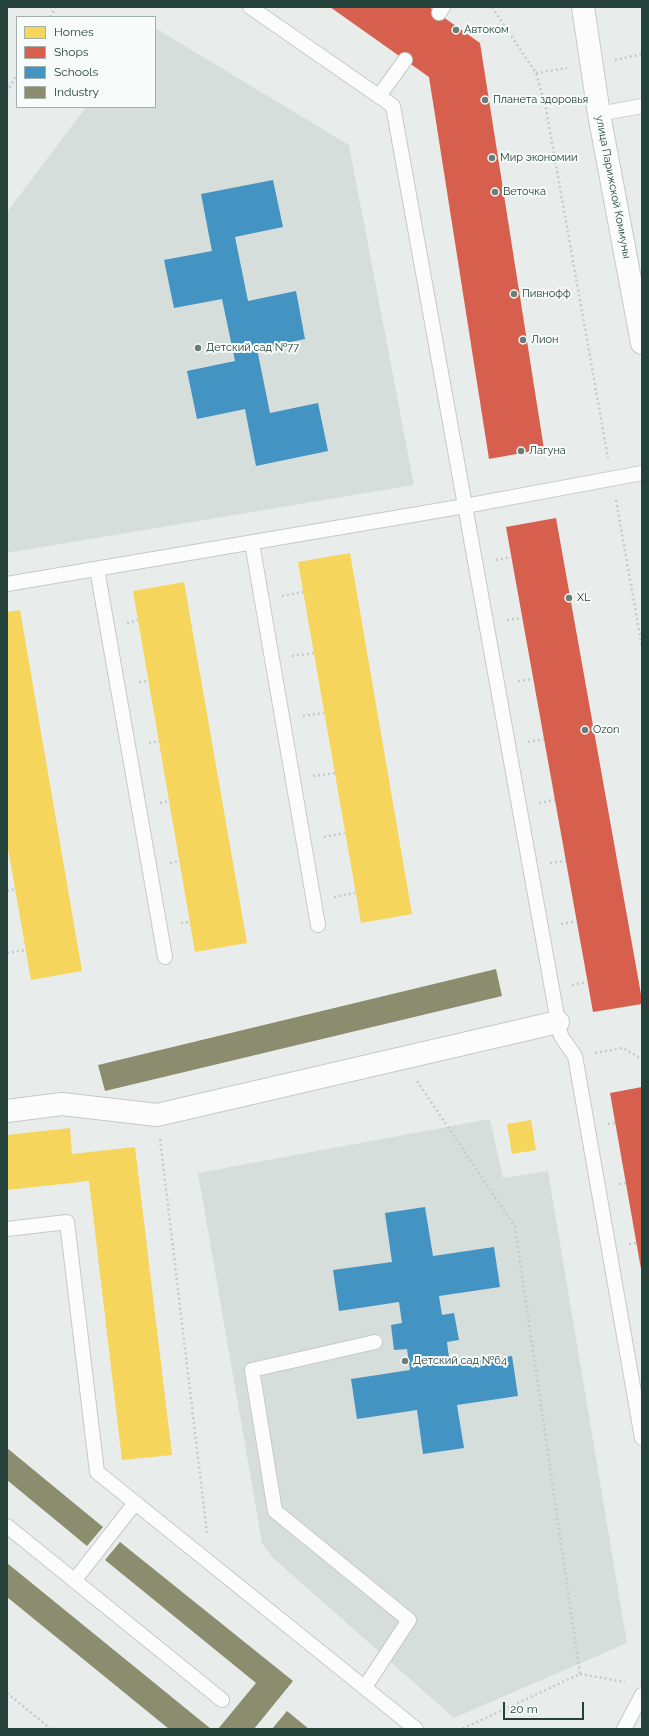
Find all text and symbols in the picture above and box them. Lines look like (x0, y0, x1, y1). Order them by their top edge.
legend (16, 16, 156, 108)
place label: Автоком (464, 23, 509, 37)
text: Homes (54, 25, 94, 39)
marker: Автоком (451, 25, 461, 35)
text: Shops (54, 45, 89, 59)
text: Schools (54, 65, 98, 79)
text: Industry (54, 85, 99, 99)
place label: Планета здоровья (493, 93, 588, 107)
marker: Планета здоровья (480, 95, 490, 105)
street label: улица Парижской Коммуны (593, 114, 633, 260)
place label: Мир экономии (500, 151, 578, 165)
marker: Мир экономии (487, 153, 497, 163)
place label: Веточка (503, 185, 546, 199)
marker: Веточка (490, 187, 500, 197)
place label: Пивнофф (522, 287, 571, 301)
marker: Пивнофф (509, 289, 519, 299)
place label: Лион (531, 333, 558, 347)
marker: Лион (518, 335, 528, 345)
place label: Детский сад №77 (206, 341, 299, 355)
marker: Детский сад №77 (193, 343, 203, 353)
place label: Лагуна (529, 444, 566, 458)
marker: Лагуна (516, 446, 526, 456)
place label: XL (577, 591, 590, 605)
marker: XL (564, 593, 574, 603)
place label: Ozon (593, 723, 620, 737)
marker: Ozon (580, 725, 590, 735)
place label: Детский сад №64 (413, 1354, 507, 1368)
marker: Детский сад №64 (400, 1356, 410, 1366)
scale bar (505, 1694, 586, 1720)
text: 20 m (510, 1702, 538, 1716)

